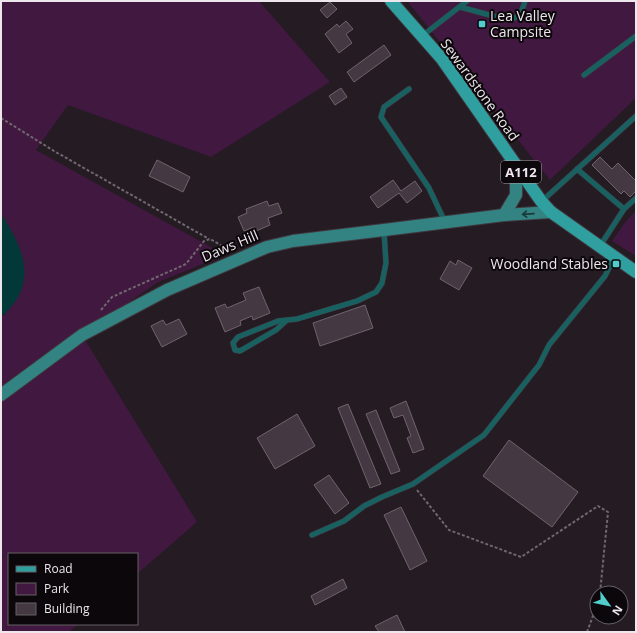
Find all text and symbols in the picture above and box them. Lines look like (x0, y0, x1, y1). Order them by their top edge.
place label: Lea Valley Campsite (490, 6, 556, 41)
marker: Lea Valley Campsite (477, 19, 487, 29)
street label: Sewardstone Road (437, 35, 524, 145)
road number: A112 (501, 161, 541, 183)
one-way arrow (522, 210, 535, 217)
street label: Daws Hill (198, 225, 261, 266)
place label: Woodland Stables (490, 254, 608, 273)
marker: Woodland Stables (611, 259, 621, 269)
legend (8, 553, 138, 625)
text: Road (44, 560, 73, 577)
text: Park (44, 580, 70, 597)
north arrow (589, 585, 629, 625)
text: Building (44, 600, 90, 617)
text: N (609, 603, 627, 619)

